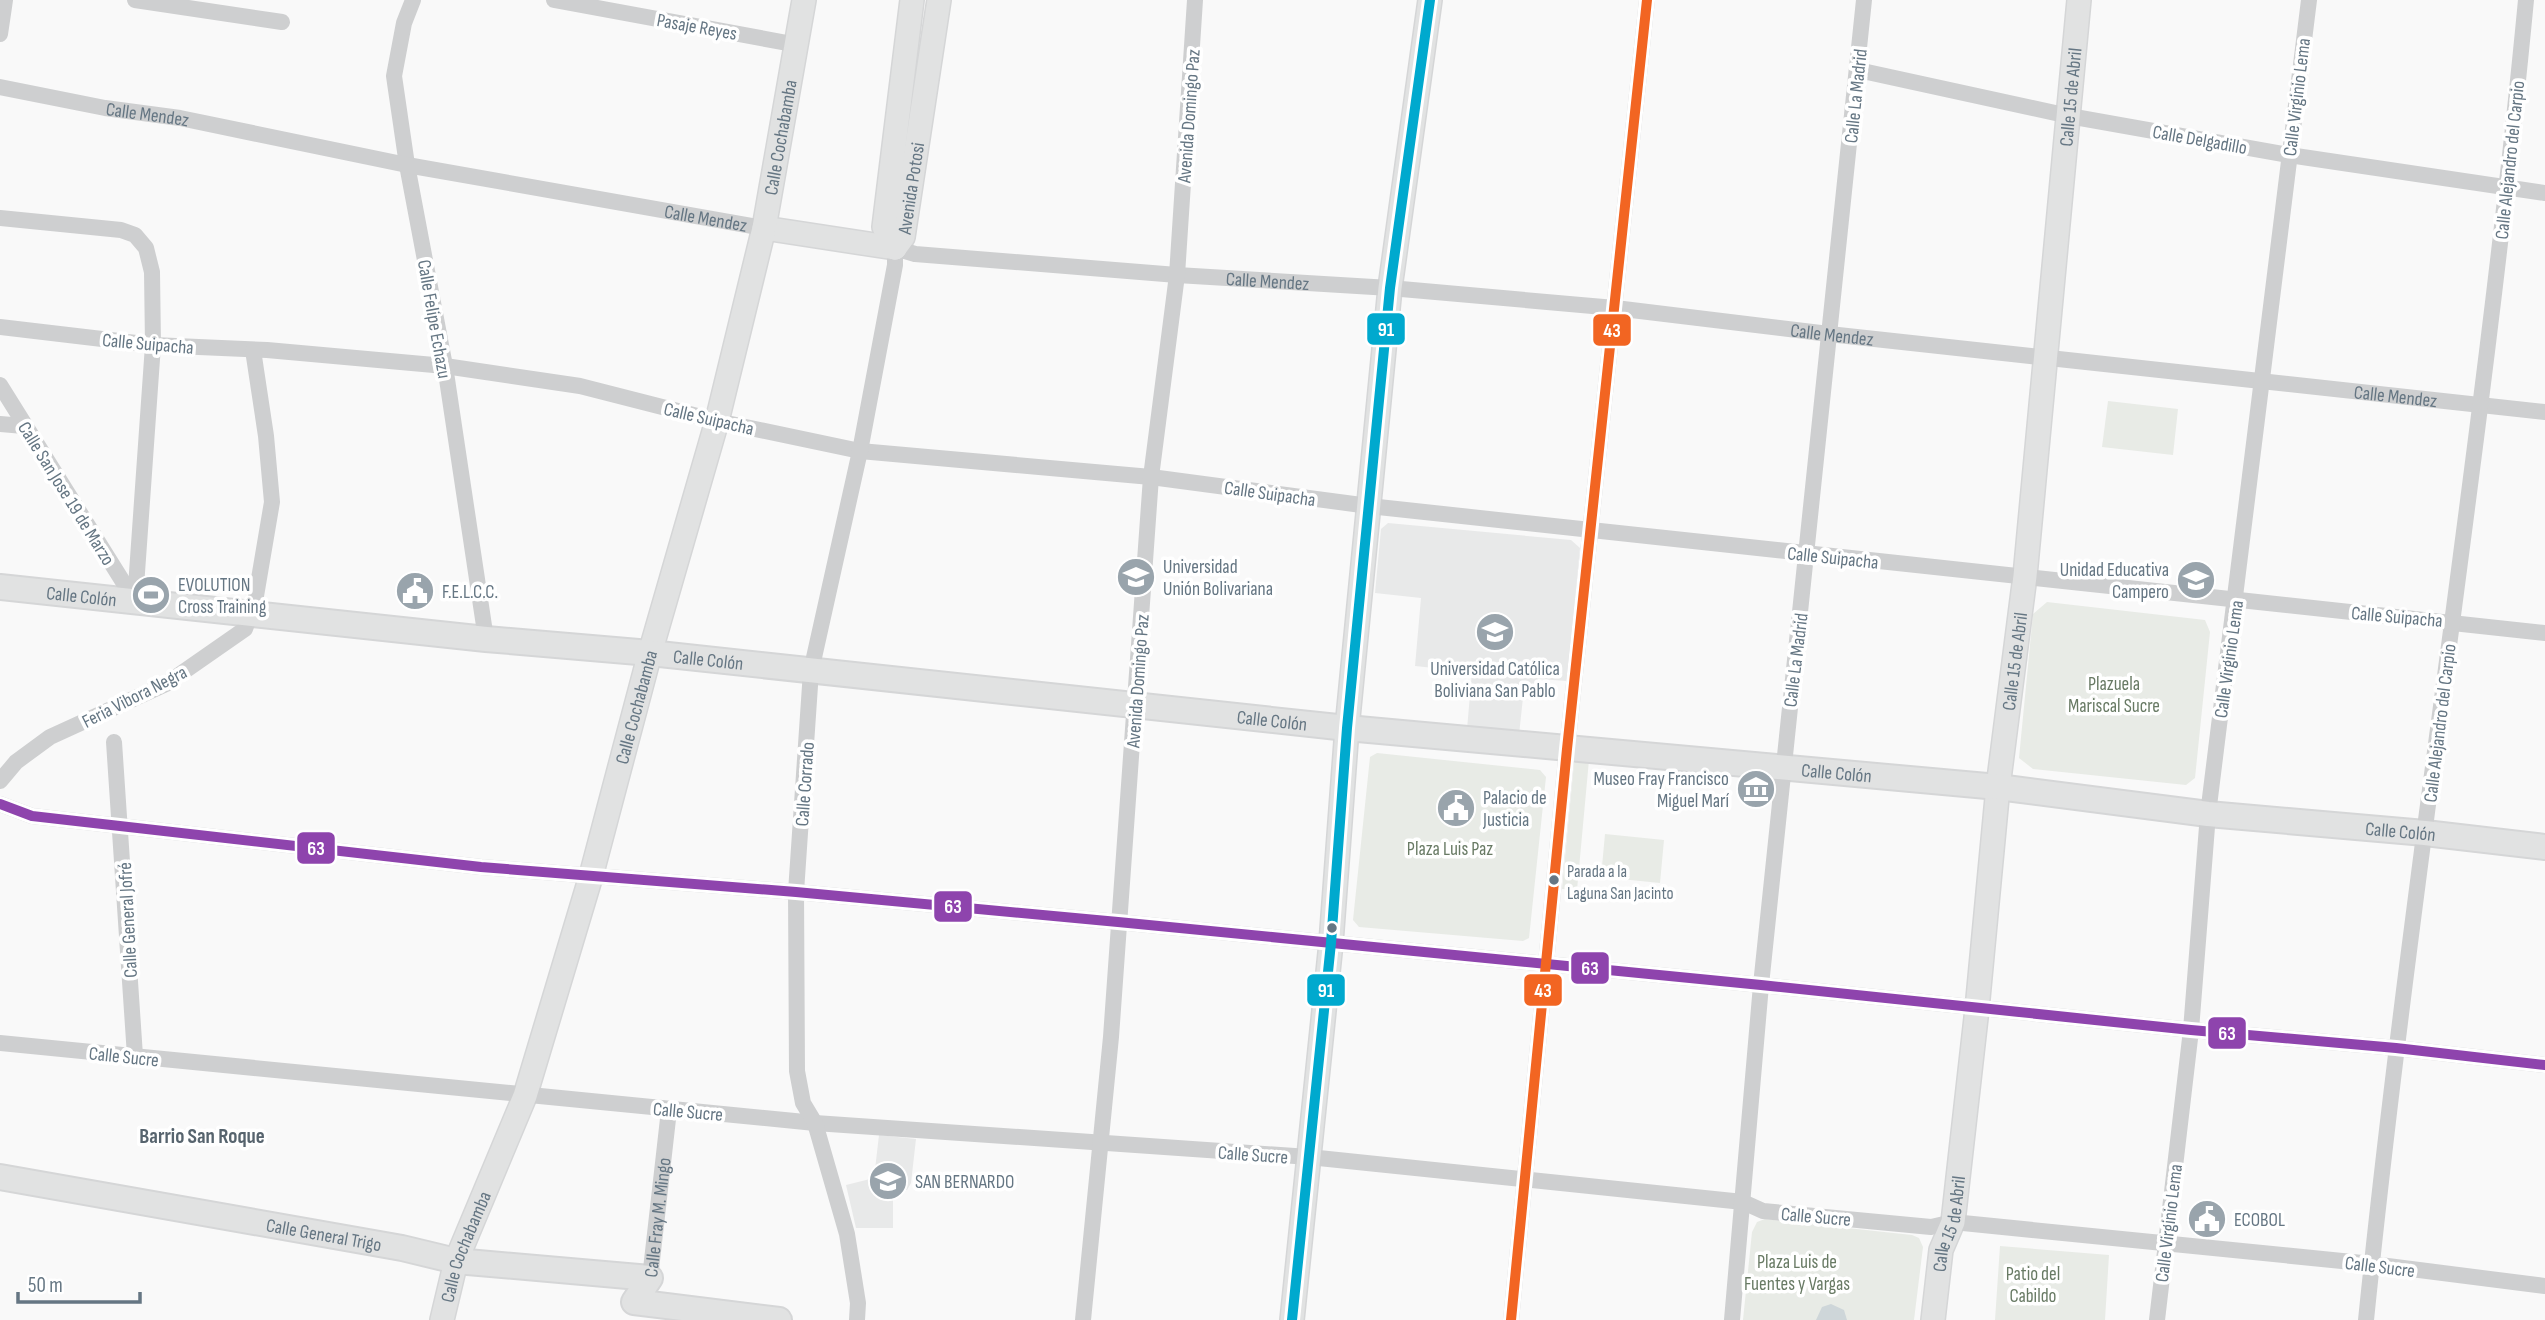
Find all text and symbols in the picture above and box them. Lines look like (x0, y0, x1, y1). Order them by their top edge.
street label: Pasaje Reyes (655, 9, 739, 46)
street label: Calle Virginio Lema (2279, 37, 2316, 157)
street label: Calle 15 de Abril (2055, 47, 2087, 147)
street label: Avenida Domingo Paz (1173, 48, 1206, 185)
street label: Calle La Madrid (1840, 48, 1873, 144)
street label: Calle Cochabamba (760, 78, 803, 197)
street label: Calle Alejandro del Carpio (2491, 80, 2530, 241)
street label: Calle Mendez (104, 98, 191, 133)
street label: Calle Delgadillo (2151, 121, 2249, 160)
street label: Avenida Potosi (893, 141, 930, 237)
street label: Calle Mendez (662, 201, 749, 238)
street label: Calle Felipe Echazu (412, 258, 455, 380)
street label: Calle Mendez (1225, 268, 1310, 296)
line badge: 91 (1366, 312, 1406, 346)
line badge: 43 (1592, 313, 1632, 347)
text: 91 (1378, 319, 1395, 342)
street label: Calle Mendez (1789, 319, 1875, 352)
text: 43 (1603, 320, 1621, 343)
street label: Calle Suipacha (101, 329, 195, 360)
street label: Calle Mendez (2353, 381, 2438, 413)
street label: Calle Suipacha (661, 398, 756, 441)
street label: Calle San Jose 19 de Marzo (12, 418, 119, 570)
street label: Calle Suipacha (1223, 477, 1317, 512)
street label: Calle Suipacha (1786, 542, 1880, 575)
school or university icon: Universidad Unión Bolivariana (1115, 556, 1157, 598)
place label: Universidad Unión Bolivariana (1163, 556, 1273, 601)
place label: Unidad Educativa Campero (2060, 559, 2169, 604)
school or university icon: Unidad Educativa Campero (2175, 559, 2217, 601)
public building icon: F.E.L.C.C. (394, 570, 436, 612)
sports icon: EVOLUTION Cross Training (130, 574, 172, 616)
place label: EVOLUTION Cross Training (178, 574, 267, 619)
place label: F.E.L.C.C. (442, 581, 498, 604)
street label: Calle Colón (45, 582, 118, 612)
street label: Calle Virginio Lema (2210, 599, 2249, 720)
street label: Calle Suipacha (2350, 602, 2444, 633)
school or university icon: Universidad Católica Boliviana San Pablo (1474, 611, 1516, 653)
street label: Calle 15 de Abril (1998, 611, 2033, 712)
street label: Calle La Madrid (1779, 612, 1814, 709)
street label: Avenida Domingo Paz (1122, 613, 1155, 750)
street label: Calle Alejandro del Carpio (2419, 643, 2462, 804)
street label: Calle Colón (672, 646, 744, 676)
street label: Calle Cochabamba (611, 648, 663, 767)
place label: Universidad Católica Boliviana San Pablo (1430, 658, 1560, 703)
street label: Feria Vibora Negra (78, 661, 191, 734)
park label: Plazuela Mariscal Sucre (2068, 673, 2160, 718)
street label: Calle Colón (1236, 706, 1308, 737)
street label: Calle Corrado (791, 741, 820, 827)
street label: Calle Colón (1800, 759, 1873, 789)
place label: Museo Fray Francisco Miguel Marí (1593, 768, 1729, 813)
museum icon: Museo Fray Francisco Miguel Marí (1735, 768, 1777, 810)
public building icon: Palacio de Justicia (1435, 787, 1477, 829)
place label: Palacio de Justicia (1482, 787, 1547, 832)
street label: Calle Colón (2364, 818, 2437, 847)
line badge: 63 (296, 831, 336, 865)
text: 63 (307, 838, 325, 861)
park label: Plaza Luis Paz (1407, 838, 1493, 861)
street label: Calle General Jofré (114, 861, 143, 978)
place label: Parada a la Laguna San Jacinto (1567, 862, 1674, 904)
marker: Parada a la Laguna San Jacinto (1547, 873, 1561, 887)
line badge: 63 (933, 890, 973, 923)
text: 63 (944, 896, 962, 919)
unlabelled marker (1325, 921, 1339, 935)
line badge: 63 (1570, 951, 1610, 985)
text: 63 (1581, 958, 1599, 981)
line badge: 91 (1306, 973, 1346, 1007)
line badge: 43 (1523, 973, 1563, 1007)
text: 91 (1318, 980, 1335, 1003)
text: 43 (1534, 980, 1552, 1003)
line badge: 63 (2207, 1016, 2247, 1050)
text: 63 (2218, 1023, 2236, 1046)
street label: Calle Sucre (88, 1042, 160, 1073)
street label: Calle Sucre (652, 1098, 724, 1127)
district label: Barrio San Roque (139, 1124, 265, 1149)
street label: Calle Sucre (1217, 1142, 1289, 1169)
street label: Calle Fray M. Mingo (640, 1157, 677, 1279)
school or university icon: SAN BERNARDO (867, 1160, 909, 1202)
street label: Calle Virginio Lema (2151, 1163, 2188, 1283)
place label: SAN BERNARDO (915, 1171, 1014, 1194)
street label: Calle 15 de Abril (1929, 1175, 1971, 1273)
street label: Calle Cochabamba (437, 1188, 497, 1305)
public building icon: ECOBOL (2186, 1198, 2228, 1240)
street label: Calle Sucre (1780, 1203, 1852, 1232)
place label: ECOBOL (2234, 1209, 2285, 1232)
street label: Calle General Trigo (264, 1214, 383, 1257)
park label: Plaza Luis de Fuentes y Vargas (1744, 1251, 1850, 1296)
street label: Calle Sucre (2344, 1252, 2416, 1283)
scale bar (18, 1260, 140, 1304)
park label: Patio del Cabildo (2006, 1263, 2060, 1308)
text: 50 m (28, 1273, 63, 1298)

